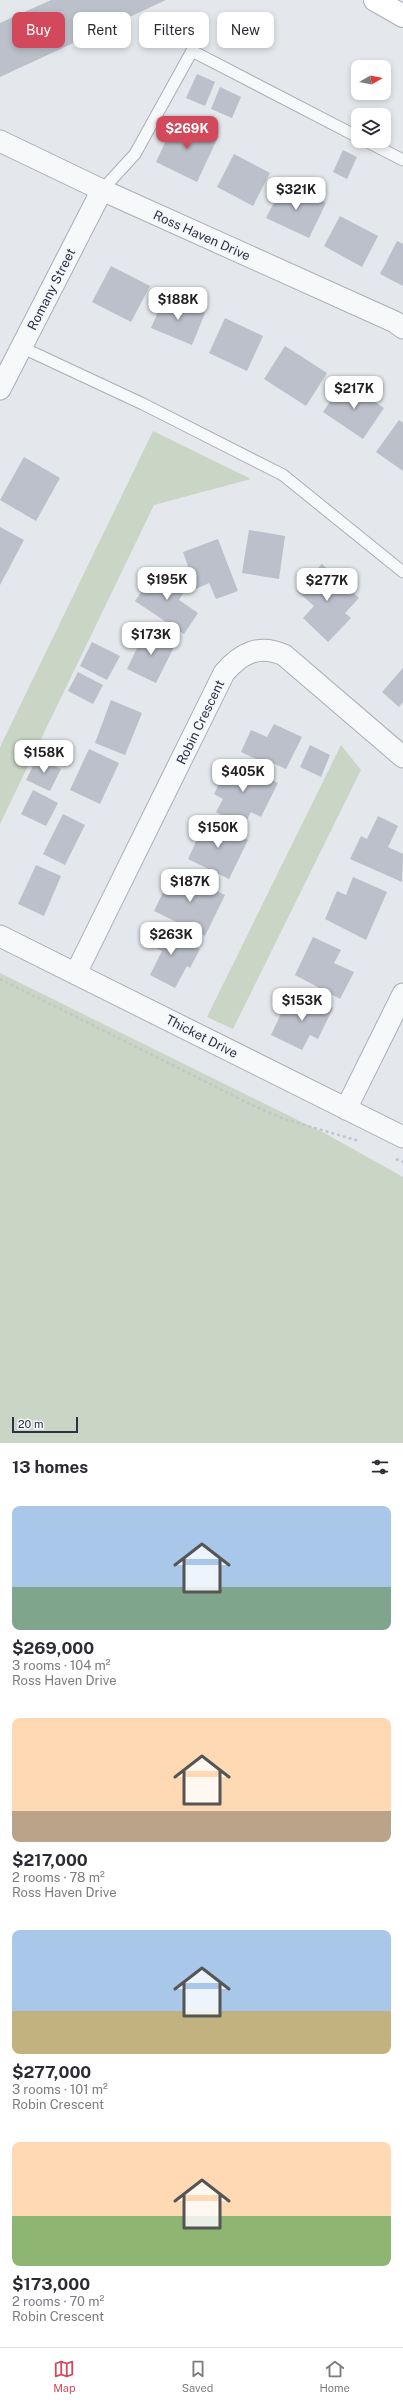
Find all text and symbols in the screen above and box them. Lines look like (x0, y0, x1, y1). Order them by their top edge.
chip: Buy (12, 12, 65, 48)
chip: Rent (73, 12, 131, 48)
chip: Filters (139, 12, 209, 48)
chip: New (217, 12, 274, 48)
north arrow (351, 60, 391, 100)
map controls (351, 60, 391, 148)
button: layers (351, 108, 391, 148)
pin: $269K (159, 116, 215, 150)
text: $269K (165, 121, 209, 136)
pin: $321K (268, 177, 324, 211)
text: $321K (276, 182, 316, 197)
street label: Ross Haven Drive (151, 207, 253, 264)
street label: Romany Street (24, 246, 78, 333)
pin: $188K (150, 287, 206, 321)
text: $188K (157, 292, 199, 307)
pin: $217K (326, 376, 382, 410)
text: $217K (334, 381, 374, 396)
pin: $195K (139, 567, 195, 601)
pin: $277K (299, 568, 355, 602)
text: $195K (146, 572, 188, 587)
text: $277K (306, 573, 348, 588)
pin: $173K (123, 622, 179, 656)
text: $173K (131, 627, 171, 642)
street label: Robin Crescent (174, 678, 227, 767)
pin: $158K (16, 740, 72, 774)
text: $158K (23, 745, 65, 760)
pin: $405K (215, 759, 271, 793)
text: $405K (221, 764, 265, 779)
pin: $150K (190, 815, 246, 849)
text: $150K (198, 820, 238, 835)
pin: $187K (162, 869, 218, 903)
text: $187K (170, 874, 210, 889)
pin: $263K (143, 922, 199, 956)
text: $263K (149, 927, 193, 942)
pin: $153K (274, 988, 330, 1022)
text: $153K (281, 993, 323, 1008)
street label: Thicket Drive (163, 1012, 240, 1061)
scale bar (12, 1415, 78, 1434)
text: 20 m (18, 1418, 43, 1430)
icon: filters (369, 1456, 391, 1478)
text: 13 homes (12, 1457, 88, 1477)
icon: home (166, 1532, 238, 1604)
text: $269,000 (12, 1638, 94, 1658)
text: 3 rooms · 104 m² (12, 1658, 111, 1673)
text: Ross Haven Drive (12, 1673, 117, 1688)
icon: home (166, 1744, 238, 1816)
text: $217,000 (12, 1850, 88, 1870)
text: 2 rooms · 78 m² (12, 1870, 105, 1885)
text: Ross Haven Drive (12, 1885, 117, 1900)
icon: home (166, 1956, 238, 2028)
text: $277,000 (12, 2062, 91, 2082)
text: 3 rooms · 101 m² (12, 2082, 108, 2097)
text: Robin Crescent (12, 2097, 104, 2112)
icon: home (166, 2168, 238, 2240)
text: $173,000 (12, 2274, 90, 2294)
text: 2 rooms · 70 m² (12, 2294, 104, 2309)
text: Robin Crescent (12, 2309, 104, 2324)
tab: Map (53, 2358, 75, 2394)
tab: Saved (182, 2358, 213, 2394)
tab: Home (320, 2358, 350, 2394)

